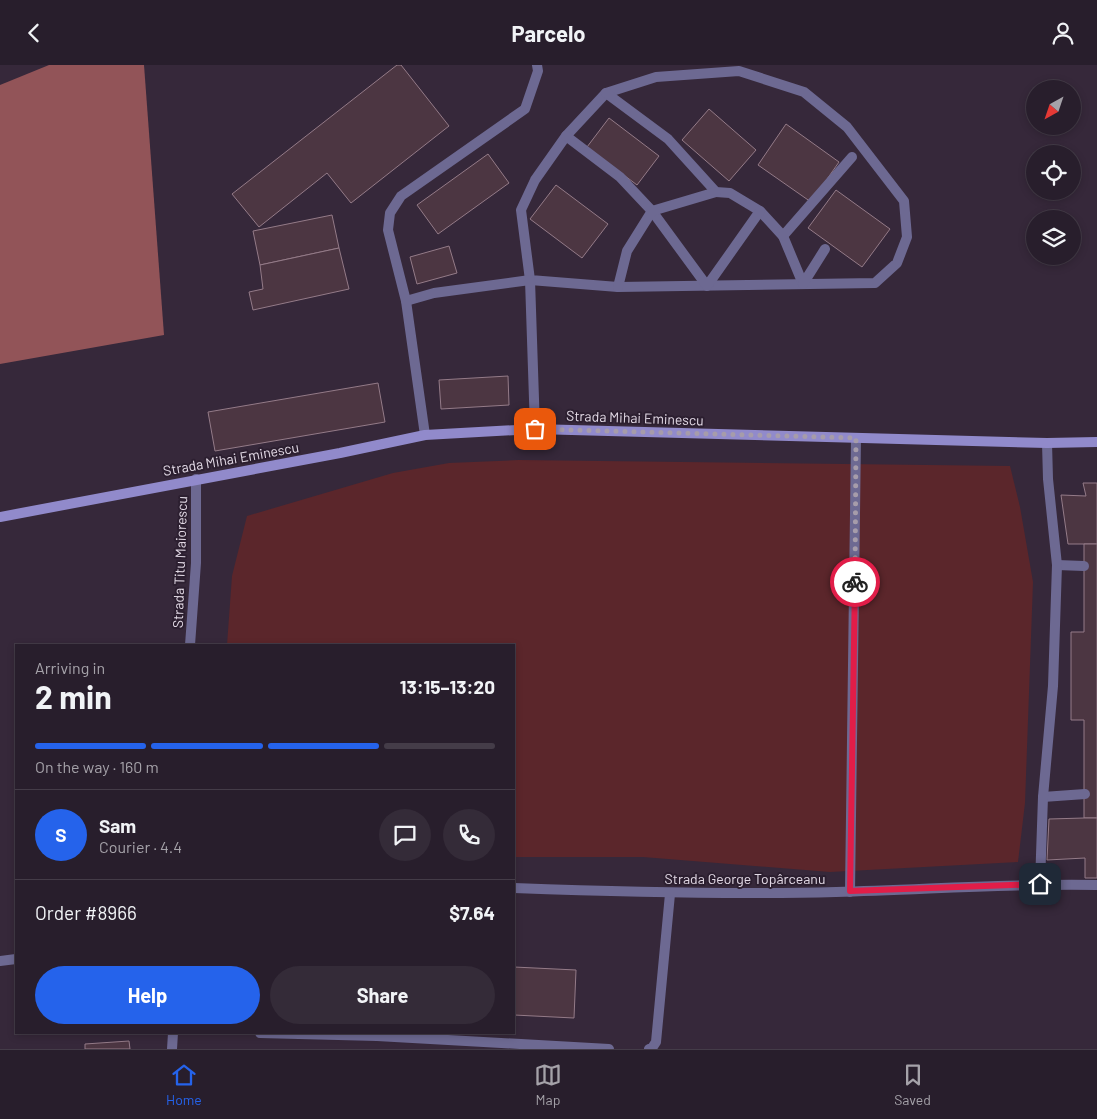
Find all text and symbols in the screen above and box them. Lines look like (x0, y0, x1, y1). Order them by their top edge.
icon: back (20, 19, 48, 47)
icon: person (1049, 19, 1077, 47)
text: Parcelo (511, 20, 586, 46)
north arrow (1026, 80, 1081, 135)
map controls (1026, 80, 1081, 265)
button: locate (1026, 145, 1081, 200)
button: layers (1026, 210, 1081, 265)
street label: Strada Mihai Eminescu (566, 407, 704, 428)
pin (514, 408, 556, 450)
icon: bag (521, 415, 549, 443)
street label: Strada Mihai Eminescu (162, 438, 300, 479)
street label: Strada Titu Maiorescu (169, 496, 190, 628)
courier (830, 557, 880, 607)
icon: bike (841, 568, 869, 596)
text: Arriving in (35, 658, 105, 677)
text: 13:15–13:20 (400, 675, 495, 698)
text: 2 min (35, 677, 112, 715)
text: On the way · 160 m (35, 757, 159, 776)
button: chat (379, 809, 431, 861)
button: phone (443, 809, 495, 861)
text: Sam (99, 814, 136, 837)
text: S (55, 823, 67, 846)
text: Courier · 4.4 (99, 837, 182, 856)
pin (1019, 863, 1061, 905)
street label: Strada George Topârceanu (665, 870, 825, 887)
icon: home (1026, 870, 1054, 898)
text: Order #8966 (35, 901, 137, 924)
text: $7.64 (449, 901, 495, 924)
button: Help (35, 966, 260, 1024)
button: Share (270, 966, 495, 1024)
tab: Home (166, 1061, 202, 1108)
tab: Map (534, 1061, 562, 1108)
tab: Saved (894, 1061, 931, 1108)

